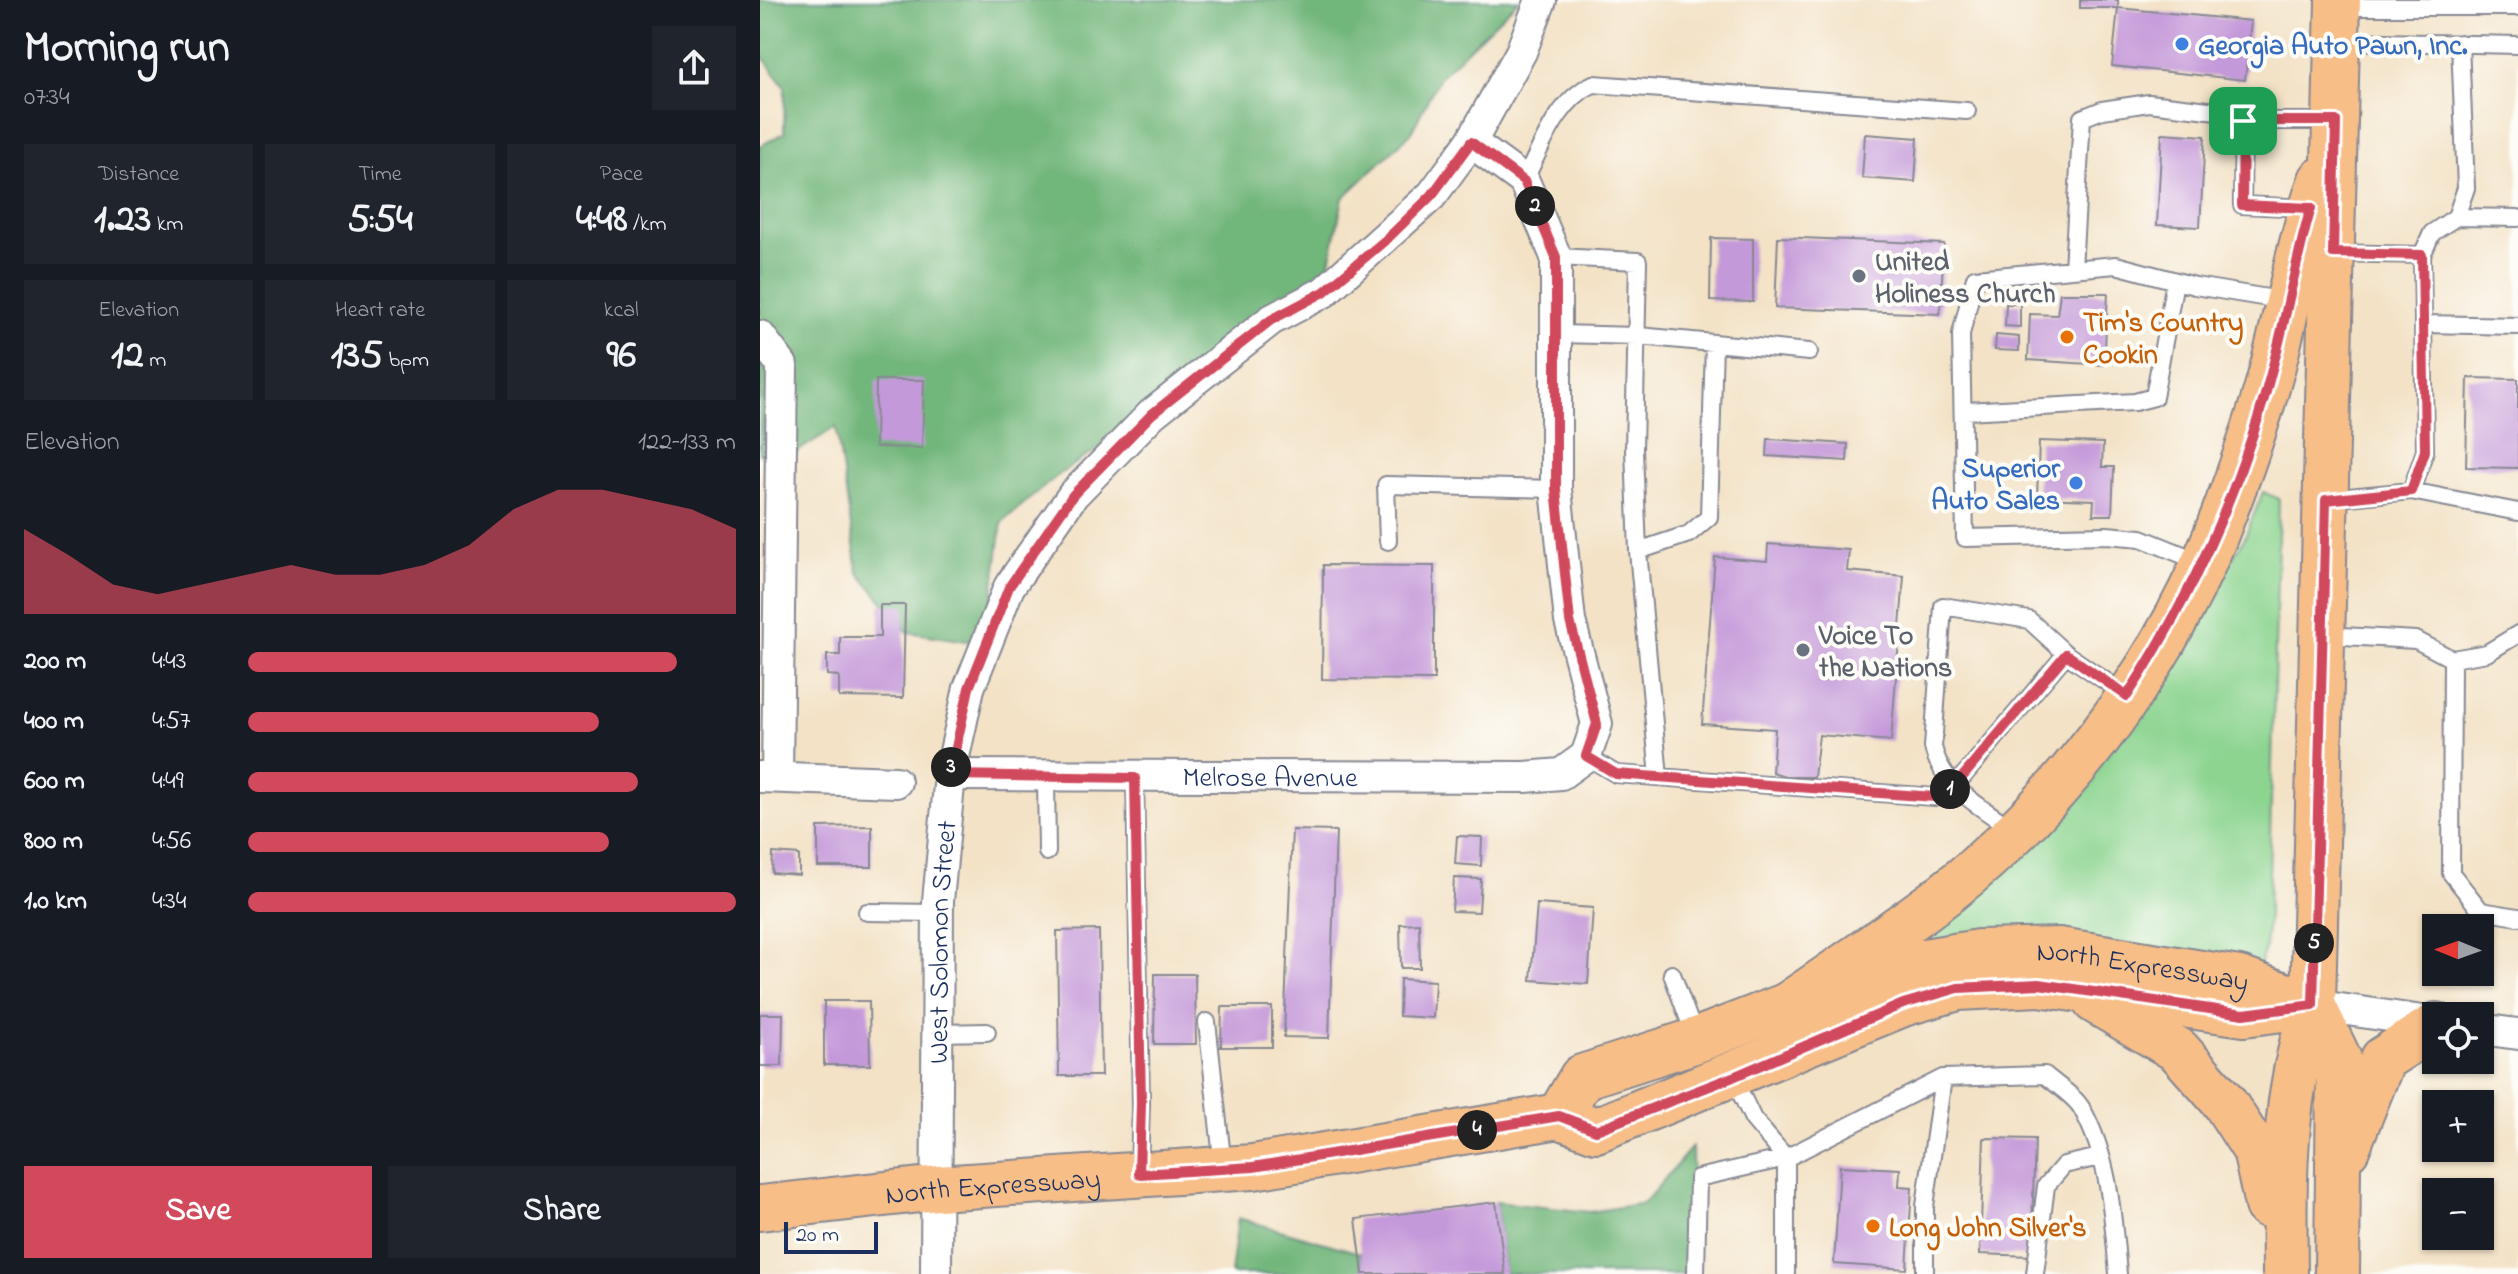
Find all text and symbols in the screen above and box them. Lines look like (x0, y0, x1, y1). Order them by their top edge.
text: Morning run (24, 17, 230, 81)
button: share (652, 26, 736, 110)
place label: Georgia Auto Pawn, Inc. (2198, 27, 2468, 69)
marker: Georgia Auto Pawn, Inc. (2173, 35, 2191, 53)
text: 07:34 (24, 79, 70, 117)
pin (2209, 87, 2277, 155)
icon: arrive (2221, 99, 2265, 143)
text: Distance (98, 159, 179, 191)
text: Time (358, 159, 402, 191)
text: Pace (600, 159, 643, 191)
pin: 2 (1515, 186, 1555, 226)
text: 2 (1530, 190, 1540, 222)
text: 1.23 (94, 191, 151, 250)
text: 5:54 (347, 191, 413, 250)
text: 4:48 (576, 191, 627, 250)
text: km (151, 209, 183, 241)
text: /km (627, 209, 667, 241)
place label: United Holiness Church (1875, 243, 2056, 316)
marker: United Holiness Church (1850, 267, 1868, 285)
text: Elevation (98, 295, 179, 327)
text: Heart rate (335, 295, 425, 327)
text: kcal (604, 295, 639, 327)
place label: Tim's Country Cookin (2083, 304, 2243, 377)
text: 12 (111, 327, 144, 386)
text: 135 (331, 327, 383, 386)
text: 96 (607, 327, 636, 386)
marker: Tim's Country Cookin (2058, 328, 2076, 346)
text: m (144, 345, 166, 377)
text: bpm (383, 345, 429, 377)
text: Elevation (24, 424, 120, 462)
text: 122–133 m (638, 424, 736, 462)
place label: Superior Auto Sales (1931, 450, 2061, 523)
marker: Superior Auto Sales (2067, 474, 2085, 492)
place label: Voice To the Nations (1818, 617, 1952, 690)
marker: Voice To the Nations (1794, 641, 1812, 659)
text: 200 m (24, 643, 86, 681)
text: 4:43 (152, 643, 186, 681)
text: 400 m (24, 703, 84, 741)
text: 4:57 (152, 703, 191, 741)
pin: 3 (931, 747, 971, 787)
text: 3 (946, 751, 956, 783)
street label: Melrose Avenue (1182, 759, 1358, 800)
text: 600 m (24, 763, 85, 801)
text: 4:49 (152, 763, 183, 801)
pin: 1 (1930, 769, 1970, 809)
text: 1 (1947, 773, 1954, 805)
street label: West Solomon Street (920, 819, 970, 1064)
text: 800 m (24, 823, 83, 861)
text: 4:56 (152, 823, 191, 861)
text: 1.0 km (24, 883, 87, 921)
text: 4:34 (152, 883, 186, 921)
north arrow (2422, 914, 2494, 986)
map controls (2422, 914, 2494, 1250)
pin: 5 (2294, 923, 2334, 963)
text: 5 (2308, 927, 2320, 959)
street label: North Expressway (2036, 933, 2255, 1005)
button: locate (2422, 1002, 2494, 1074)
button: + (2422, 1090, 2494, 1162)
pin: 4 (1457, 1110, 1497, 1150)
text: 4 (1472, 1114, 1482, 1146)
street label: North Expressway (884, 1160, 1102, 1218)
button: Save (24, 1166, 372, 1258)
button: Share (388, 1166, 736, 1258)
button: − (2422, 1178, 2494, 1250)
place label: Long John Silver's (1889, 1209, 2087, 1251)
marker: Long John Silver's (1864, 1217, 1882, 1235)
scale bar (784, 1218, 878, 1254)
text: 20 m (796, 1220, 839, 1252)

